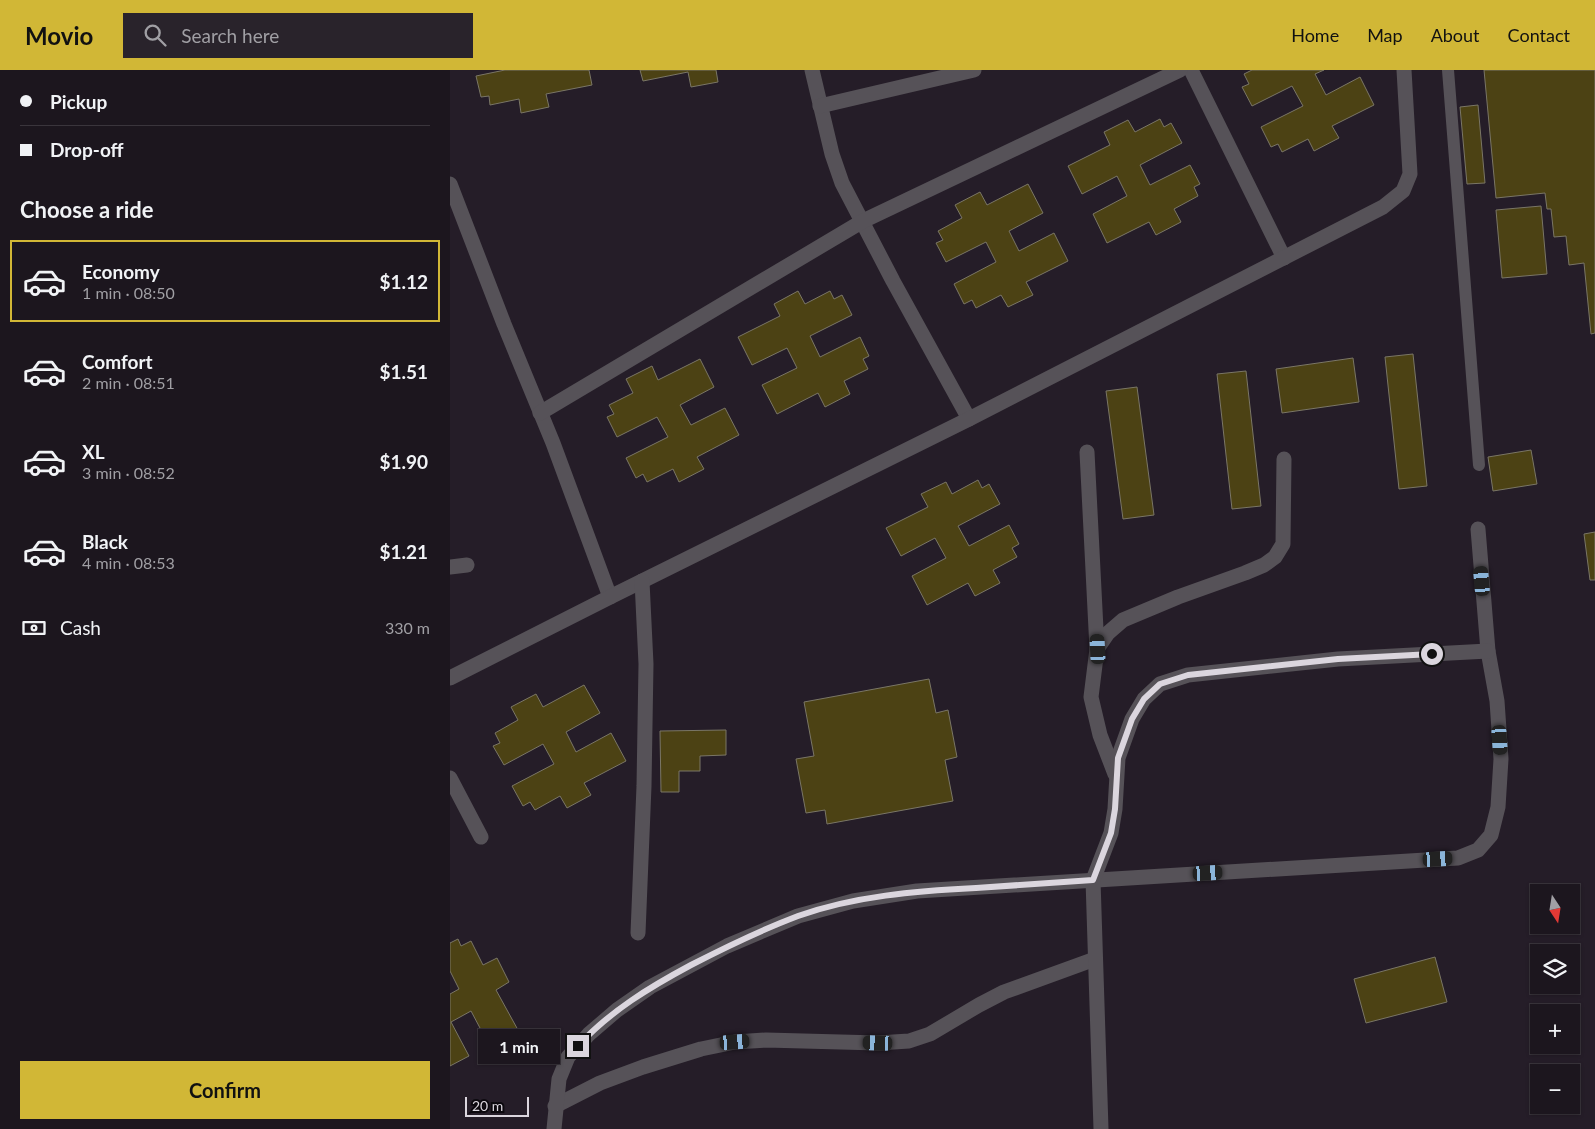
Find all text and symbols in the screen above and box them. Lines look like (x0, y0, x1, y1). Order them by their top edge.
search box (123, 13, 473, 58)
text: Movio (25, 21, 93, 50)
icon: search (141, 21, 169, 49)
text: Search here (181, 24, 279, 47)
text: Home (1291, 24, 1339, 46)
text: Map (1367, 24, 1403, 46)
text: About (1431, 24, 1480, 46)
text: Contact (1508, 24, 1570, 46)
text: Pickup (50, 90, 107, 113)
text: Drop-off (50, 138, 124, 161)
text: Choose a ride (20, 196, 154, 223)
icon: car (22, 259, 67, 304)
text: Economy (82, 260, 160, 283)
text: $1.12 (379, 270, 428, 293)
text: 1 min · 08:50 (82, 283, 175, 302)
icon: car (22, 349, 67, 394)
text: Comfort (82, 350, 153, 373)
text: $1.51 (379, 360, 428, 383)
text: 2 min · 08:51 (82, 373, 175, 392)
icon: car (22, 439, 67, 484)
text: XL (82, 440, 105, 463)
text: $1.90 (379, 450, 428, 473)
text: 3 min · 08:52 (82, 463, 175, 482)
icon: car (22, 529, 67, 574)
text: Black (82, 530, 128, 553)
text: $1.21 (379, 540, 428, 563)
text: 4 min · 08:53 (82, 553, 175, 572)
car (1473, 565, 1490, 597)
icon: cash (20, 614, 48, 642)
text: Cash (60, 616, 101, 639)
text: 330 m (385, 618, 430, 637)
car (1089, 634, 1106, 664)
route start (1421, 643, 1443, 665)
car (1491, 725, 1508, 755)
car (1422, 851, 1453, 867)
car (1192, 865, 1223, 881)
north arrow (1530, 884, 1580, 934)
map controls (1530, 884, 1580, 1114)
button: layers (1530, 944, 1580, 994)
button: + (1530, 1004, 1580, 1054)
callout: 1 min (478, 1028, 560, 1064)
car (719, 1033, 750, 1051)
route end (567, 1035, 589, 1057)
car (862, 1035, 893, 1051)
text: 1 min (499, 1037, 539, 1056)
button: Confirm (20, 1061, 430, 1119)
button: − (1530, 1064, 1580, 1114)
scale bar (465, 1094, 529, 1117)
text: 20 m (472, 1097, 503, 1114)

